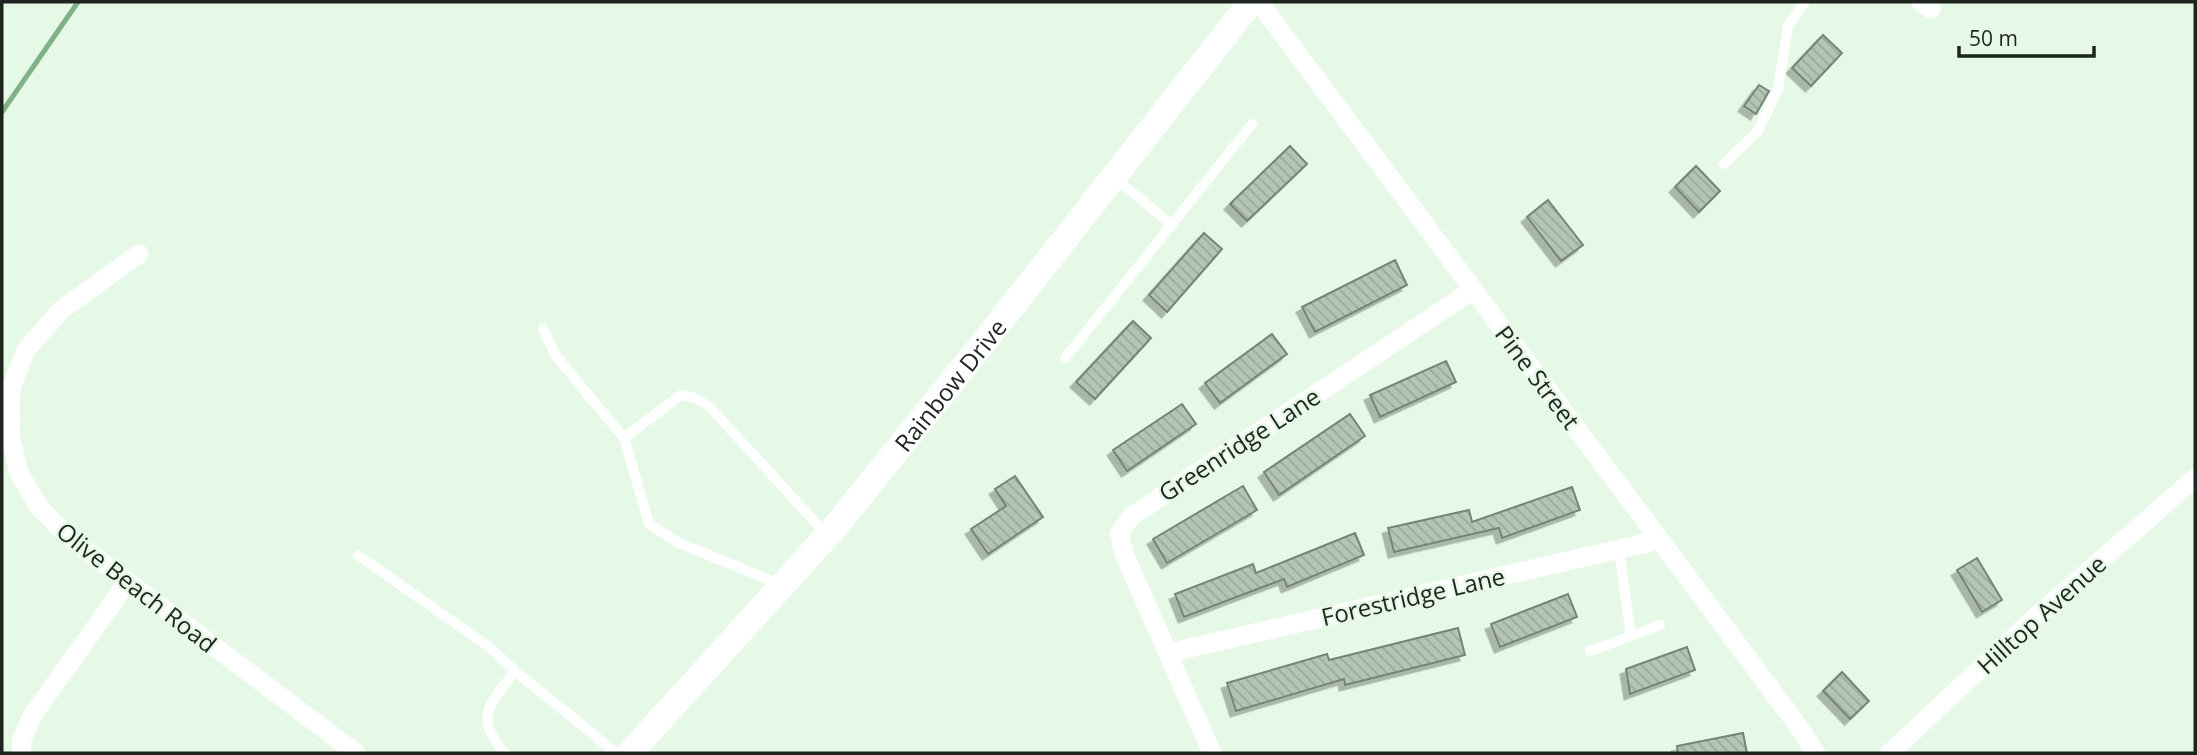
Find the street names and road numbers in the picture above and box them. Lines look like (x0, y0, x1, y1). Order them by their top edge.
street label: Rainbow Drive (886, 311, 1013, 458)
street label: Pine Street (1488, 318, 1588, 436)
street label: Greenridge Lane (1152, 379, 1326, 509)
street label: Olive Beach Road (50, 514, 224, 660)
street label: Hilltop Avenue (1969, 547, 2113, 681)
street label: Forestridge Lane (1318, 559, 1508, 633)

